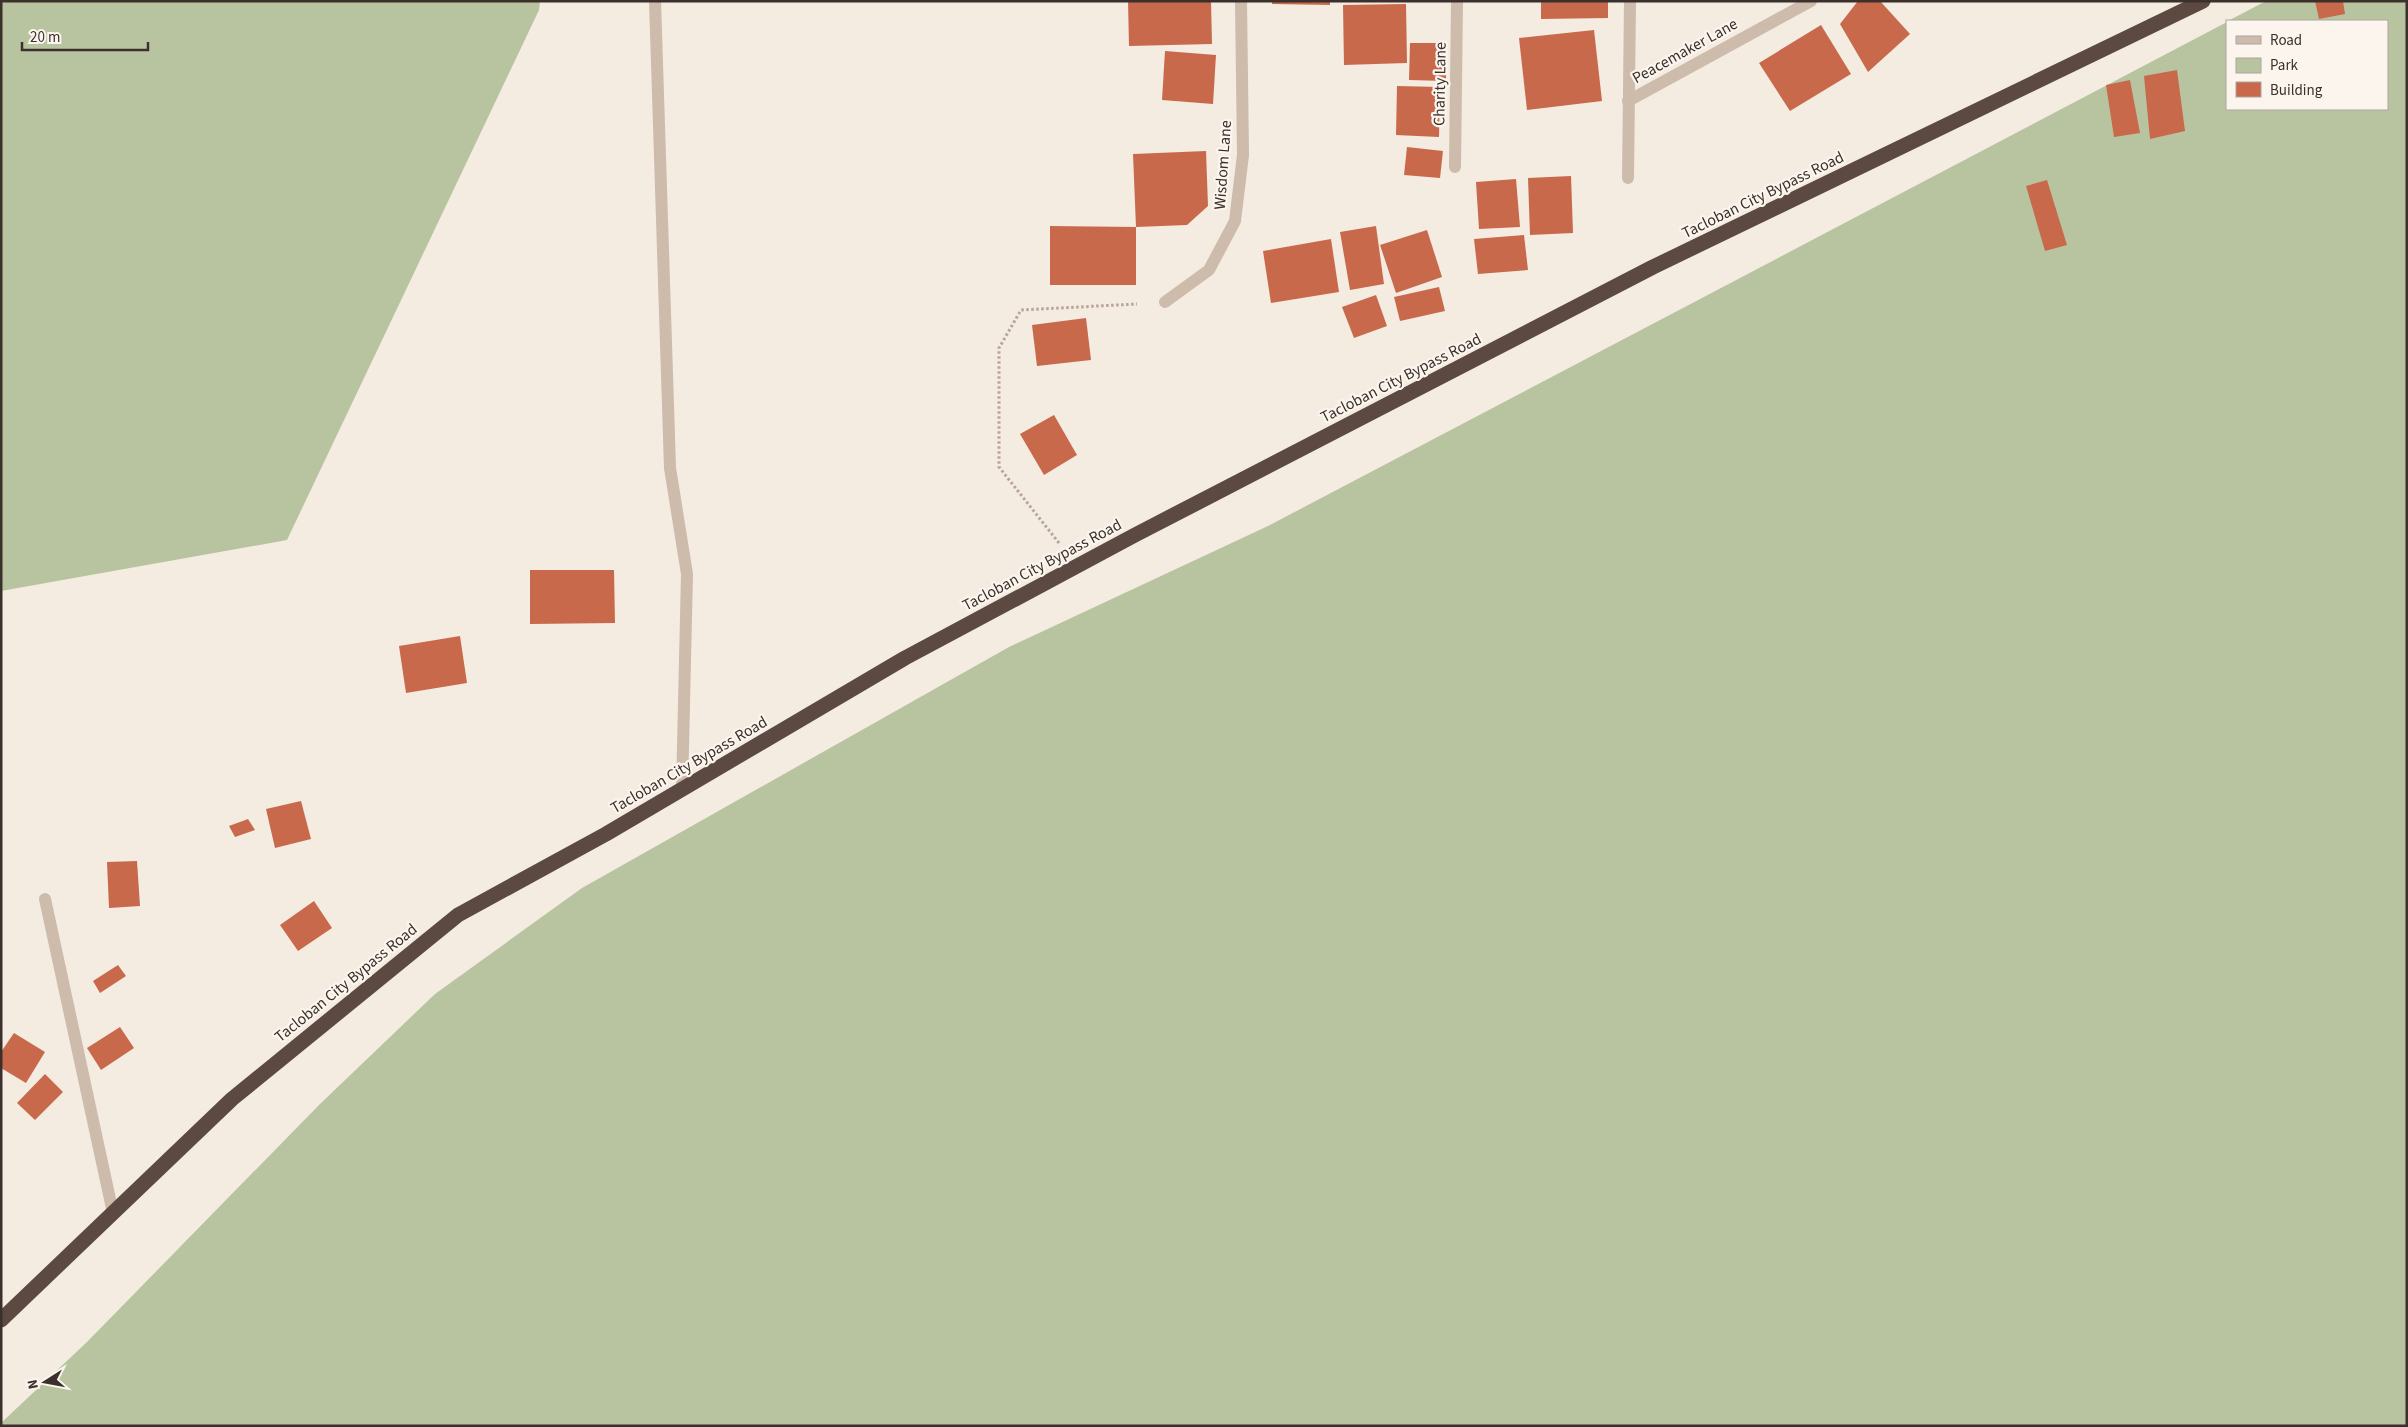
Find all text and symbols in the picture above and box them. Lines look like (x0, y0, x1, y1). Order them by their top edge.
street label: Peacemaker Lane (1628, 13, 1742, 89)
scale bar (22, 20, 149, 52)
legend (2226, 20, 2388, 110)
text: 20 m (30, 27, 60, 48)
text: Road (2270, 30, 2302, 51)
street label: Charity Lane (1428, 42, 1452, 126)
text: Park (2270, 55, 2299, 76)
text: Building (2270, 80, 2323, 101)
street label: Wisdom Lane (1209, 119, 1237, 211)
street label: Tacloban City Bypass Road (1678, 146, 1848, 244)
street label: Tacloban City Bypass Road (1317, 328, 1485, 428)
street label: Tacloban City Bypass Road (958, 514, 1126, 616)
street label: Tacloban City Bypass Road (607, 711, 771, 819)
street label: Tacloban City Bypass Road (270, 919, 422, 1047)
north arrow (20, 1357, 70, 1407)
text: N (23, 1378, 44, 1391)

